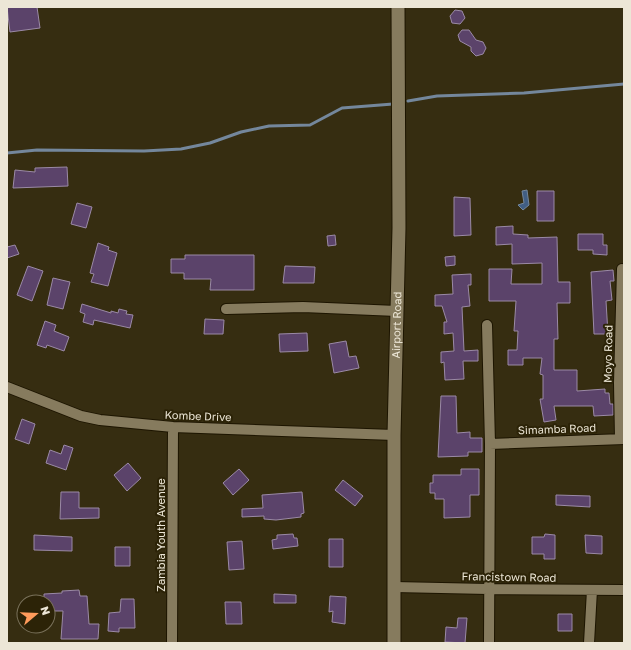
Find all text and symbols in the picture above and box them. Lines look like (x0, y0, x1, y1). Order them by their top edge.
street label: Airport Road (389, 292, 403, 358)
street label: Moyo Road (600, 325, 615, 383)
street label: Kombe Drive (164, 408, 232, 423)
street label: Simamba Road (518, 421, 596, 436)
street label: Zambia Youth Avenue (154, 478, 167, 592)
street label: Francistown Road (462, 569, 556, 584)
north arrow (16, 594, 56, 634)
text: N (38, 605, 53, 617)

